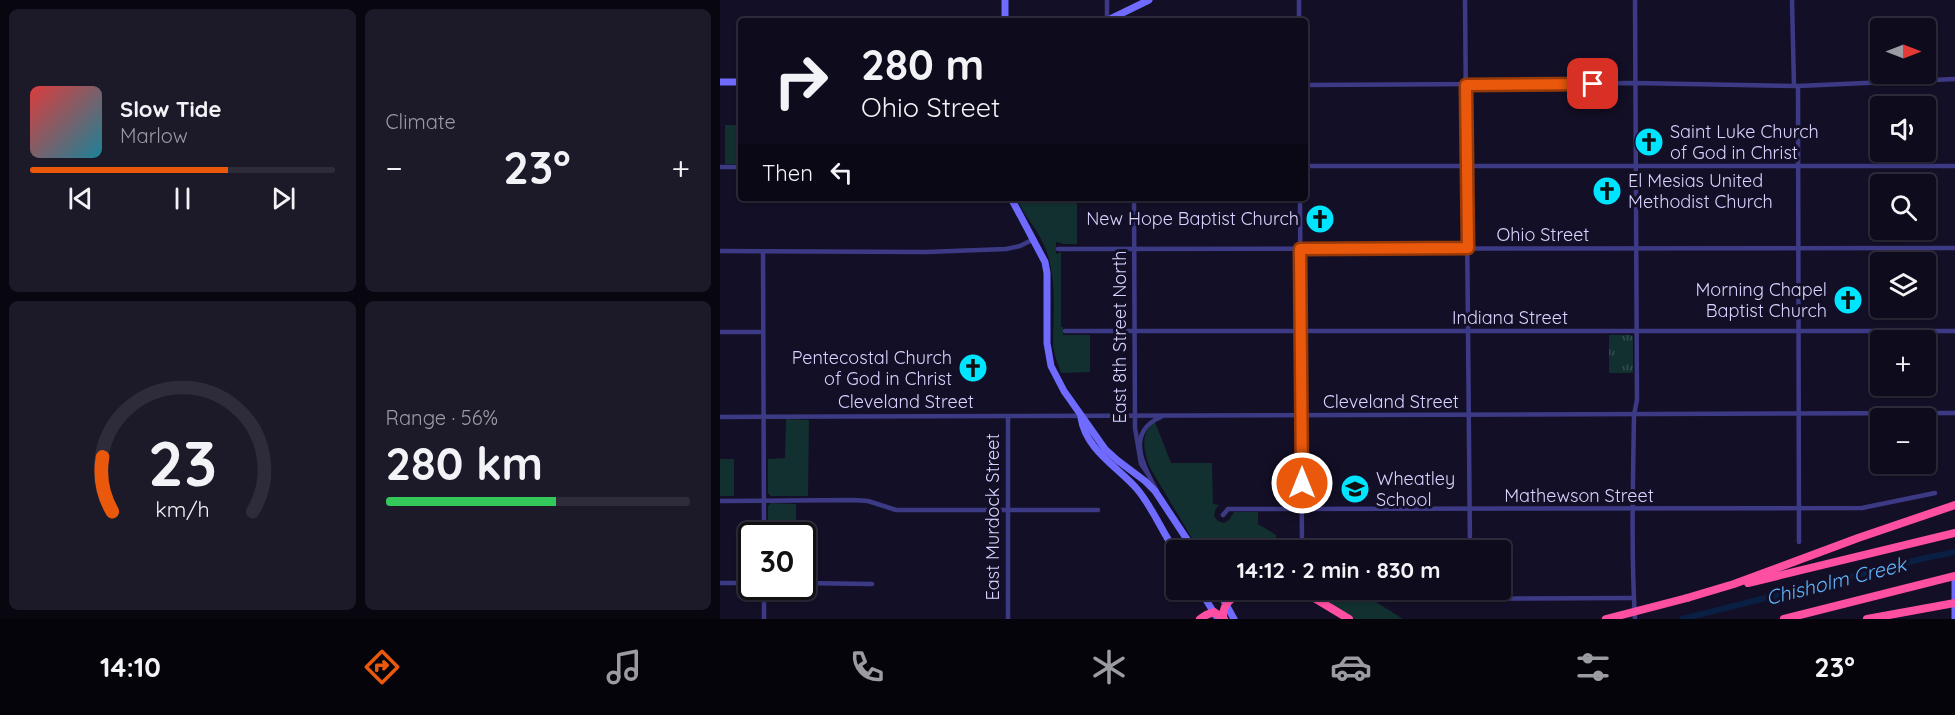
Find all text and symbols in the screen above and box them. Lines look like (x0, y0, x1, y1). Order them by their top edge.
north arrow (1870, 18, 1936, 84)
map controls (1870, 18, 1936, 474)
text: 280 m (861, 38, 984, 91)
icon: right (762, 42, 840, 120)
pin (1567, 58, 1618, 109)
icon: arrive (1576, 67, 1609, 100)
text: Ohio Street (861, 90, 1000, 124)
text: Slow Tide (120, 95, 221, 123)
button: sound (1870, 96, 1936, 162)
text: Climate (386, 109, 456, 134)
place label: Saint Luke Church of God in Christ (1670, 120, 1819, 164)
text: Marlow (120, 123, 188, 148)
church icon: Saint Luke Church of God in Christ (1633, 126, 1665, 158)
text: 23° (503, 139, 571, 195)
text: − (386, 147, 403, 188)
text: + (671, 147, 690, 188)
icon: left (825, 156, 858, 189)
text: Then (762, 159, 813, 187)
place label: El Mesias United Methodist Church (1628, 169, 1773, 213)
button: search (1870, 174, 1936, 240)
church icon: El Mesias United Methodist Church (1591, 175, 1623, 207)
icon: previous (64, 182, 97, 215)
icon: pause (166, 182, 199, 215)
icon: next (267, 182, 300, 215)
church icon: New Hope Baptist Church (1304, 203, 1336, 235)
place label: New Hope Baptist Church (1086, 207, 1299, 230)
street label: Ohio Street (1497, 223, 1589, 246)
street label: East 8th Street North (1108, 251, 1131, 423)
button: layers (1870, 252, 1936, 318)
place label: Morning Chapel Baptist Church (1695, 278, 1827, 322)
church icon: Morning Chapel Baptist Church (1832, 284, 1864, 316)
street label: Indiana Street (1452, 306, 1568, 329)
button: + (1870, 330, 1936, 396)
place label: Pentecostal Church of God in Christ (792, 346, 952, 390)
church icon: Pentecostal Church of God in Christ (957, 352, 989, 384)
street label: Cleveland Street (838, 390, 974, 413)
street label: Cleveland Street (1323, 390, 1459, 413)
text: Range · 56% (386, 405, 498, 430)
button: − (1870, 408, 1936, 474)
text: 23 (148, 424, 217, 502)
street label: East Murdock Street (981, 433, 1004, 601)
text: 280 km (386, 435, 543, 491)
position arrow (1270, 451, 1334, 515)
place label: Wheatley School (1376, 467, 1455, 511)
school or university icon: Wheatley School (1339, 473, 1371, 505)
street label: Mathewson Street (1504, 484, 1654, 507)
text: km/h (155, 497, 209, 523)
speed limit sign: 30 (738, 522, 816, 600)
water label: Chisholm Creek (1763, 550, 1911, 610)
text: 14:12 · 2 min · 830 m (1236, 556, 1441, 584)
icon: directions (361, 646, 403, 688)
icon: music (603, 646, 645, 688)
icon: phone (846, 646, 888, 688)
icon: climate (1088, 646, 1130, 688)
icon: car (1330, 646, 1372, 688)
icon: filters (1572, 646, 1614, 688)
text: 14:10 (100, 650, 161, 684)
text: 23° (1814, 650, 1855, 684)

